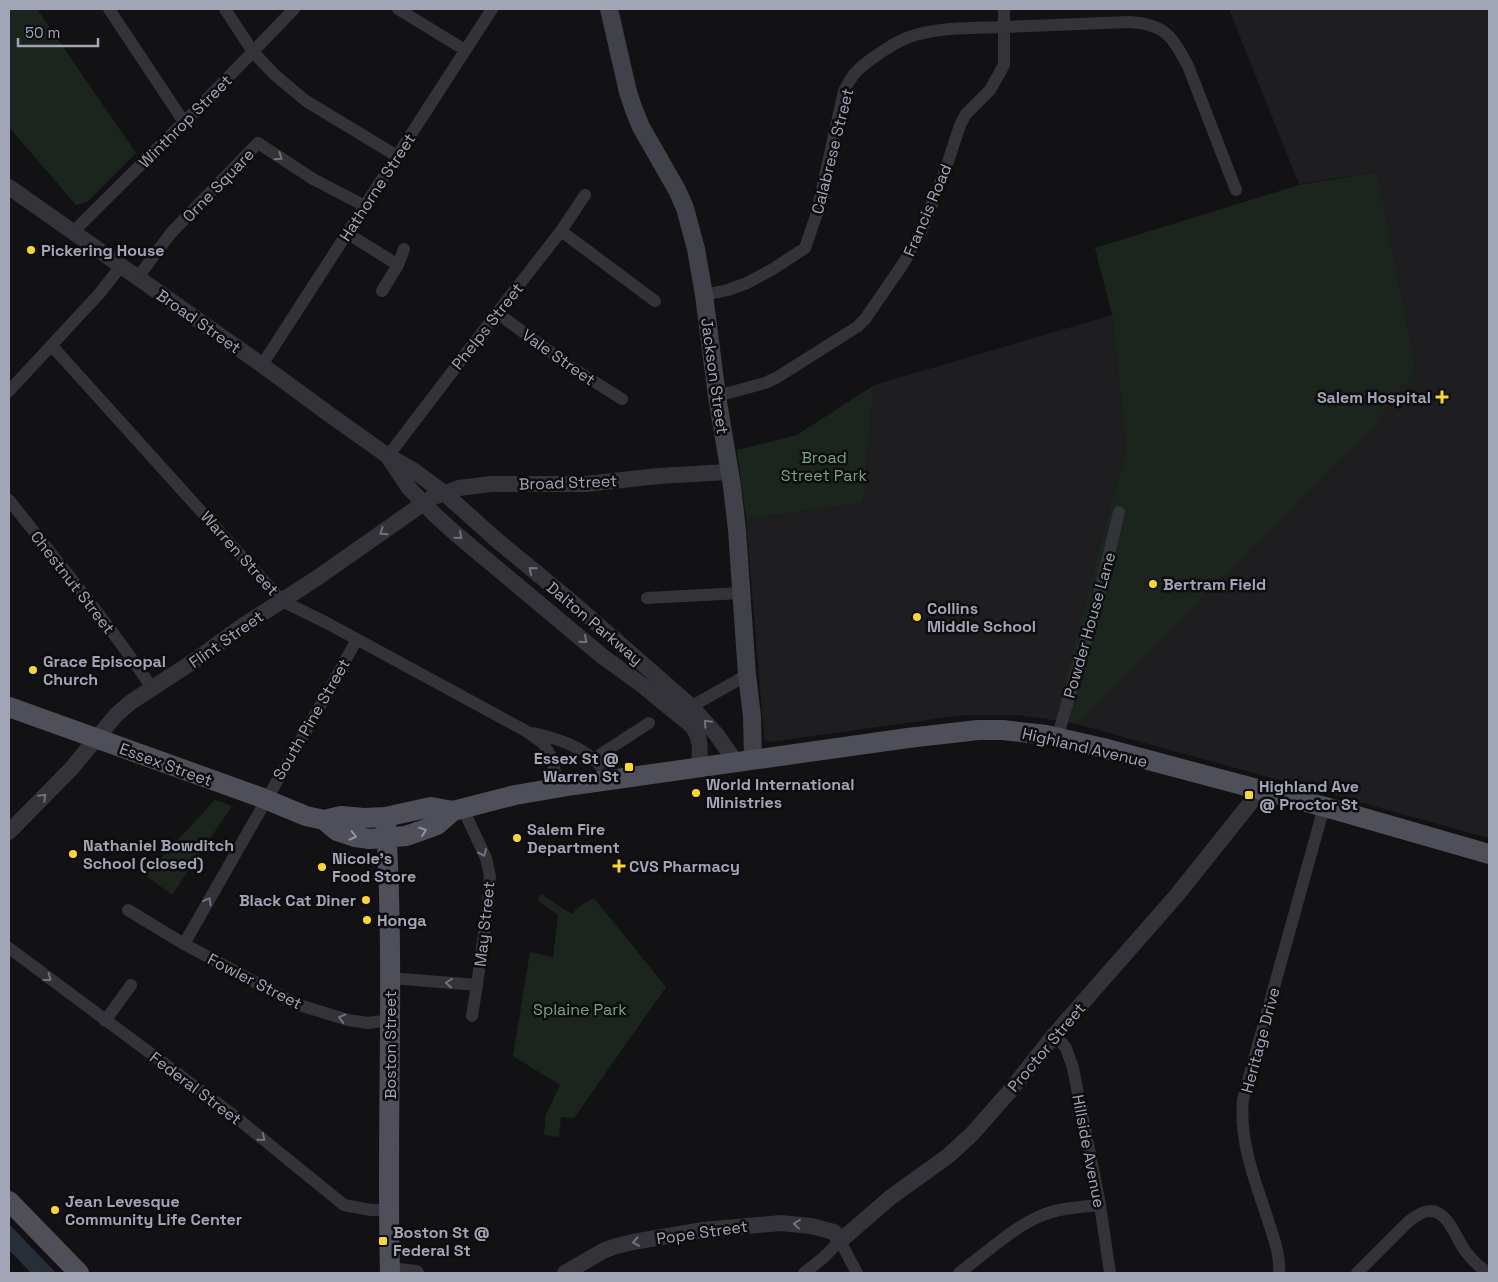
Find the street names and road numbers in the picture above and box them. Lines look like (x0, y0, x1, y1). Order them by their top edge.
street label: Winthrop Street (134, 70, 236, 172)
street label: Calabrese Street (807, 86, 858, 216)
street label: Hathorne Street (335, 129, 420, 245)
street label: Orne Square (178, 144, 259, 227)
street label: Francis Road (899, 161, 956, 260)
street label: Phelps Street (447, 279, 528, 374)
street label: Broad Street (152, 285, 245, 358)
street label: Jackson Street (696, 317, 733, 436)
street label: Vale Street (518, 324, 600, 390)
street label: Broad Street (518, 470, 618, 495)
street label: Warren Street (196, 507, 283, 600)
street label: Chestnut Street (26, 527, 119, 638)
street label: Powder House Lane (1059, 550, 1120, 701)
street label: Dalton Parkway (542, 577, 647, 670)
street label: Flint Street (185, 606, 268, 673)
street label: South Pine Street (268, 655, 355, 784)
street label: Highland Avenue (1020, 723, 1150, 772)
street label: Essex Street (117, 738, 215, 791)
street label: May Street (470, 880, 499, 968)
street label: Fowler Street (204, 949, 306, 1014)
street label: Heritage Drive (1236, 985, 1285, 1095)
street label: Boston Street (380, 991, 401, 1099)
street label: Proctor Street (1003, 998, 1090, 1096)
street label: Federal Street (146, 1047, 246, 1130)
street label: Hillside Avenue (1067, 1093, 1110, 1209)
street label: Pope Street (655, 1216, 749, 1249)

